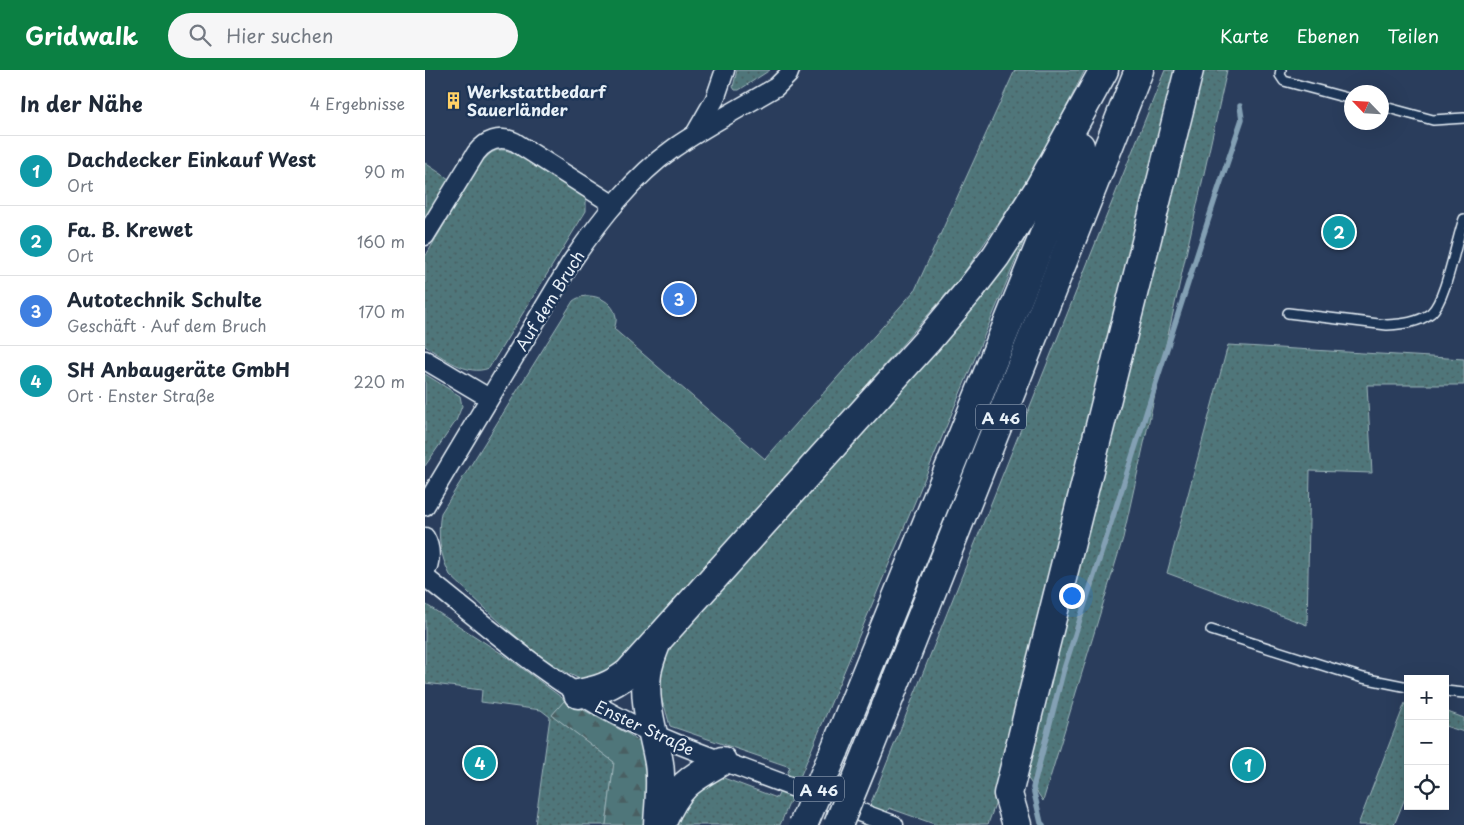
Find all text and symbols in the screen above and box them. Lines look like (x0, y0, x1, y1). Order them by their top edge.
search box (168, 13, 518, 58)
text: Gridwalk (25, 17, 138, 53)
icon: search (186, 21, 214, 49)
text: Hier suchen (226, 21, 333, 49)
text: Karte (1220, 22, 1269, 49)
text: Ebenen (1297, 22, 1360, 49)
text: Teilen (1388, 22, 1439, 49)
place label: Werkstattbedarf Sauerländer (467, 79, 607, 121)
north arrow (1344, 85, 1389, 130)
text: In der Nähe (20, 87, 142, 119)
building icon: Werkstattbedarf Sauerländer (443, 90, 463, 110)
text: 4 Ergebnisse (310, 91, 405, 115)
text: Dachdecker Einkauf West (67, 145, 316, 173)
text: 1 (32, 159, 40, 183)
text: 90 m (364, 159, 405, 183)
text: Ort (67, 173, 94, 197)
pin: 2 (1323, 213, 1355, 251)
text: Fa. B. Krewet (67, 215, 193, 243)
text: 2 (30, 229, 42, 253)
text: 160 m (357, 229, 405, 253)
text: Ort (67, 243, 94, 267)
street label: Auf dem Bruch (509, 245, 589, 355)
pin: 3 (663, 280, 695, 318)
text: Autotechnik Schulte (67, 285, 262, 313)
text: 3 (31, 299, 41, 323)
text: 170 m (359, 299, 405, 323)
text: Geschäft · Auf dem Bruch (67, 313, 267, 337)
text: SH Anbaugeräte GmbH (67, 355, 290, 383)
text: 4 (31, 369, 41, 393)
text: 220 m (354, 369, 405, 393)
text: Ort · Enster Straße (67, 383, 215, 407)
road number: A 46 (976, 404, 1026, 430)
your location (1059, 583, 1085, 609)
map controls (1404, 675, 1449, 810)
button: + (1404, 675, 1449, 720)
street label: Enster Straße (591, 693, 699, 761)
button: − (1404, 720, 1449, 765)
pin: 4 (464, 744, 496, 782)
pin: 1 (1232, 746, 1264, 784)
button: locate (1404, 765, 1449, 810)
road number: A 46 (794, 776, 844, 802)

